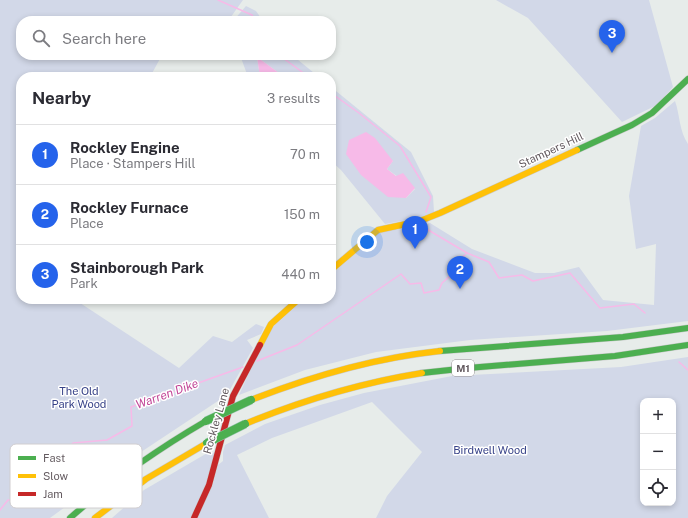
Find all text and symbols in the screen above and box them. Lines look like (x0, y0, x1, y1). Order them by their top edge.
search box (16, 16, 336, 60)
pin: 3 (599, 20, 625, 53)
icon: search (30, 27, 52, 49)
text: Search here (62, 30, 146, 47)
text: Nearby (32, 88, 91, 108)
text: 3 results (267, 91, 320, 106)
street label: Stampers Hill (517, 130, 585, 170)
text: Rockley Engine (70, 139, 180, 156)
text: 1 (42, 147, 48, 162)
text: 70 m (290, 147, 320, 162)
text: Place · Stampers Hill (70, 156, 196, 171)
text: Rockley Furnace (70, 199, 189, 216)
text: 2 (41, 207, 49, 222)
text: 150 m (284, 207, 320, 222)
text: Place (70, 216, 104, 231)
pin: 1 (402, 216, 428, 249)
your location (357, 232, 377, 252)
pin: 2 (447, 256, 473, 289)
text: Stainborough Park (70, 259, 204, 276)
text: 3 (41, 267, 49, 282)
text: 440 m (281, 267, 320, 282)
text: Park (70, 276, 98, 291)
road number: M1 (452, 360, 474, 376)
water label: Warren Dike (134, 376, 201, 412)
park label: The Old Park Wood (52, 385, 106, 410)
street label: Rockley Lane (201, 387, 231, 455)
map controls (640, 398, 676, 506)
button: + (640, 398, 676, 434)
button: − (640, 434, 676, 470)
legend (10, 444, 142, 508)
park label: Birdwell Wood (453, 444, 527, 456)
text: Fast (43, 452, 65, 464)
text: Slow (43, 470, 69, 482)
button: locate (640, 470, 676, 506)
text: Jam (43, 488, 63, 500)

